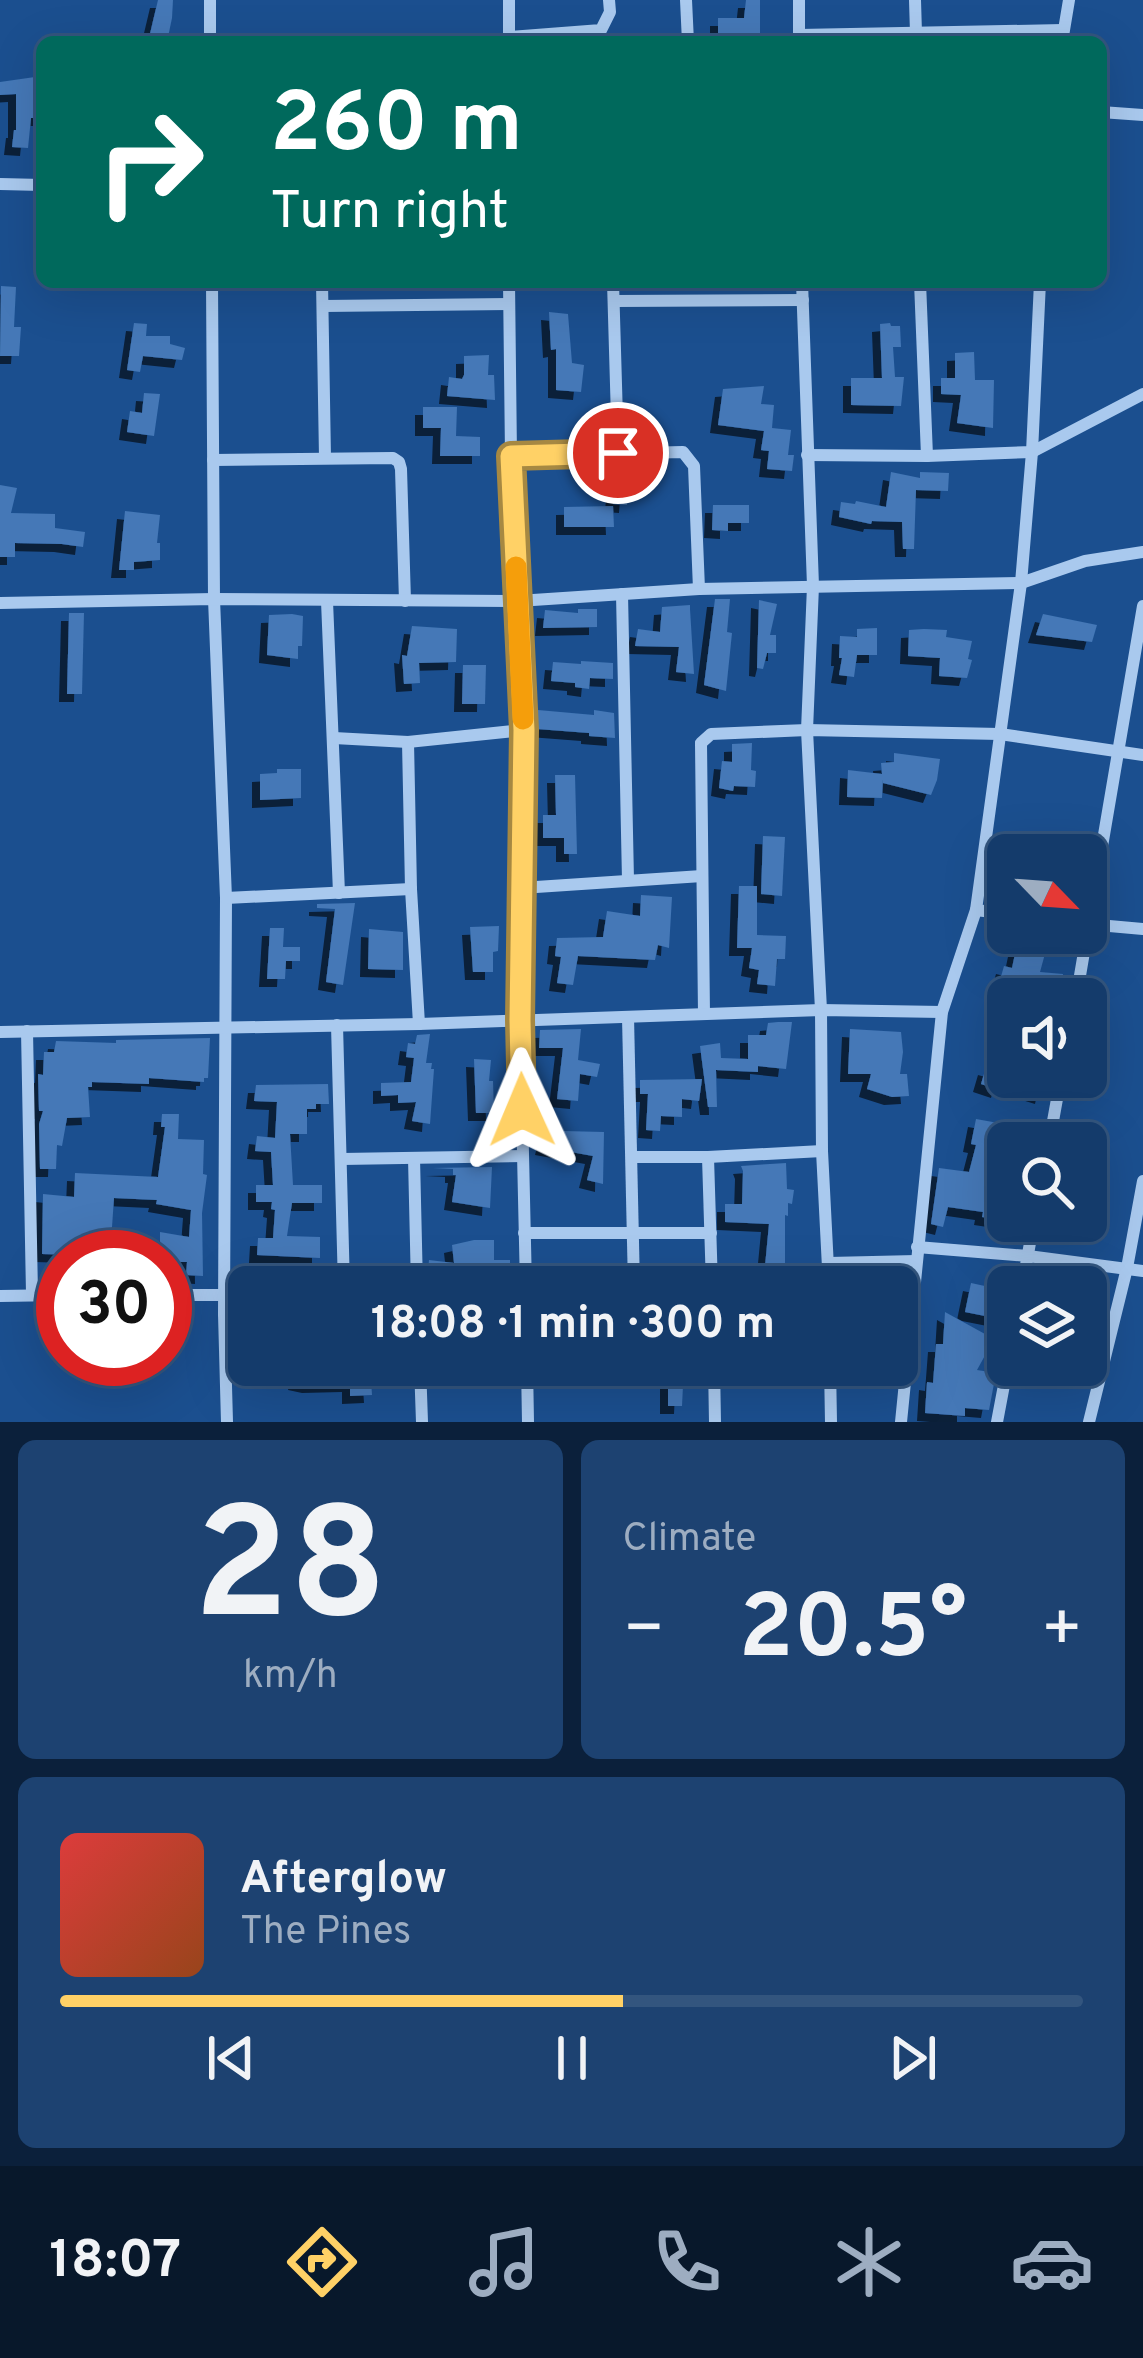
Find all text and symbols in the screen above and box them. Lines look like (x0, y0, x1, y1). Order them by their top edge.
text: 260 m (270, 75, 523, 181)
icon: right (72, 84, 228, 240)
text: Turn right (270, 179, 509, 248)
pin (567, 402, 669, 504)
icon: arrive (585, 420, 651, 486)
north arrow (987, 834, 1107, 954)
map controls (987, 834, 1107, 1386)
button: sound (987, 978, 1107, 1098)
position arrow (459, 1047, 585, 1173)
button: search (987, 1122, 1107, 1242)
speed limit sign: 30 (36, 1230, 192, 1386)
button: layers (987, 1266, 1107, 1386)
text: 18:08 · 1 min · 300 m (371, 1297, 775, 1354)
text: 28 (193, 1476, 387, 1674)
text: Climate (623, 1516, 756, 1565)
text: 20.5° (738, 1576, 967, 1689)
text: − (623, 1591, 665, 1674)
text: + (1040, 1591, 1083, 1674)
text: km/h (243, 1653, 338, 1702)
text: Afterglow (240, 1852, 447, 1909)
text: The Pines (240, 1909, 411, 1958)
icon: previous (198, 2025, 264, 2091)
icon: pause (539, 2025, 605, 2091)
icon: next (880, 2025, 946, 2091)
icon: directions (280, 2220, 364, 2304)
icon: music (462, 2220, 546, 2304)
icon: phone (645, 2220, 729, 2304)
icon: climate (827, 2220, 911, 2304)
icon: car (1010, 2220, 1094, 2304)
text: 18:07 (49, 2228, 181, 2297)

